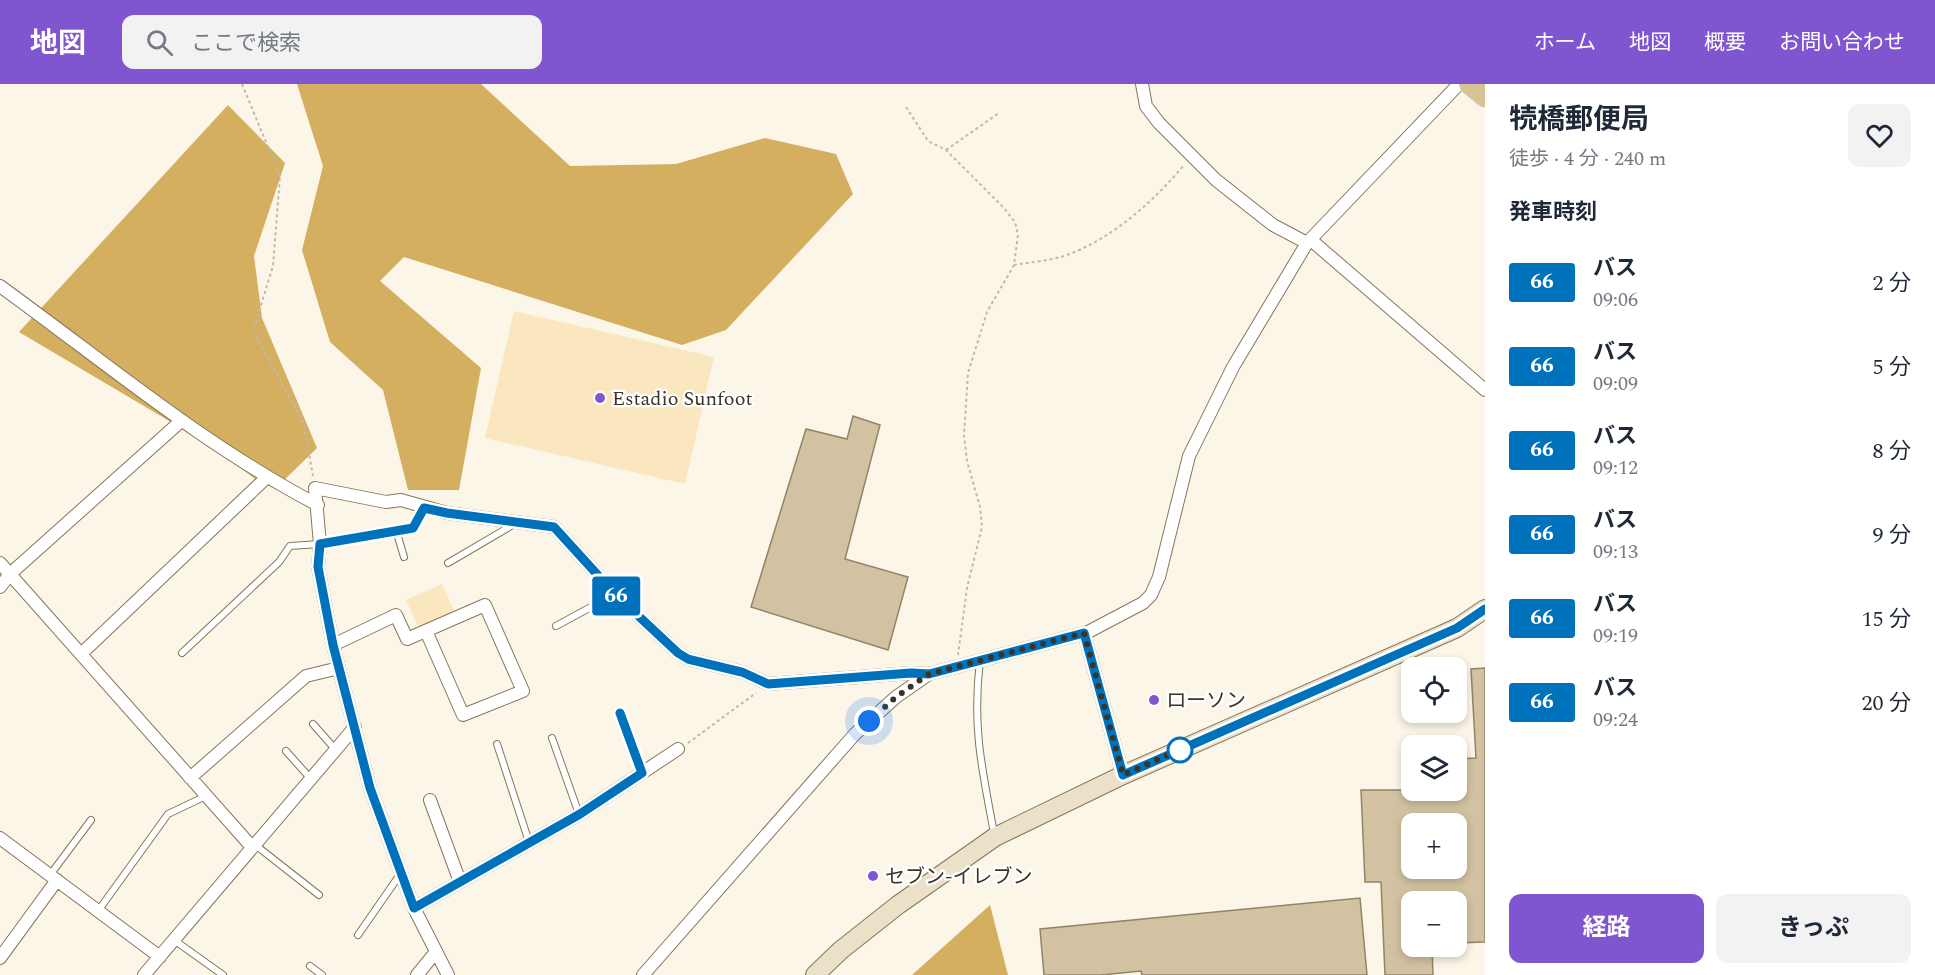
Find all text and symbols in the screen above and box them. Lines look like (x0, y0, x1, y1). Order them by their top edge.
search box (122, 15, 542, 69)
text: 地図 (30, 22, 86, 65)
icon: search (143, 26, 176, 59)
text: ここで検索 (191, 27, 301, 60)
text: ホーム (1534, 27, 1596, 59)
text: 地図 (1629, 27, 1671, 59)
text: 概要 (1704, 27, 1746, 59)
text: お問い合わせ (1779, 27, 1905, 59)
text: 㸿橋郵便局 (1509, 98, 1649, 141)
button: heart (1848, 104, 1911, 167)
text: 徒歩 · 4 分 · 240 m (1509, 144, 1666, 174)
text: 発車時刻 (1509, 196, 1597, 229)
text: バス (1593, 252, 1637, 285)
text: 66 (1530, 266, 1554, 298)
text: 2 分 (1872, 267, 1911, 300)
text: 09:06 (1593, 285, 1638, 315)
text: バス (1593, 336, 1637, 369)
text: 66 (1530, 350, 1554, 382)
text: 5 分 (1872, 351, 1911, 384)
text: 09:09 (1593, 369, 1638, 399)
place label: Estadio Sunfoot (612, 384, 753, 414)
marker: Estadio Sunfoot (593, 391, 607, 405)
text: バス (1593, 420, 1637, 453)
text: 66 (1530, 434, 1554, 466)
text: 8 分 (1872, 435, 1911, 468)
text: 09:12 (1593, 453, 1638, 483)
text: バス (1593, 504, 1637, 537)
text: 66 (1530, 518, 1554, 550)
text: 9 分 (1872, 519, 1911, 552)
text: 09:13 (1593, 537, 1638, 567)
line badge: 66 (589, 576, 643, 616)
text: 66 (604, 580, 628, 612)
text: バス (1593, 588, 1637, 621)
text: 66 (1530, 602, 1554, 634)
text: 15 分 (1861, 603, 1911, 636)
text: 09:19 (1593, 621, 1638, 651)
map controls (1401, 657, 1467, 957)
button: locate (1401, 657, 1467, 723)
text: バス (1593, 672, 1637, 705)
place label: ローソン (1166, 686, 1246, 716)
text: 66 (1530, 686, 1554, 718)
text: 20 分 (1861, 687, 1911, 720)
marker: ローソン (1147, 693, 1161, 707)
text: 09:24 (1593, 705, 1638, 735)
your location (854, 706, 884, 736)
button: layers (1401, 735, 1467, 801)
unlabelled marker (1167, 737, 1193, 763)
button: + (1401, 813, 1467, 879)
place label: セブン-イレブン (885, 862, 1033, 892)
marker: セブン-イレブン (866, 869, 880, 883)
button: − (1401, 891, 1467, 957)
button: 経路 (1509, 894, 1704, 963)
button: きっぷ (1716, 894, 1911, 963)

